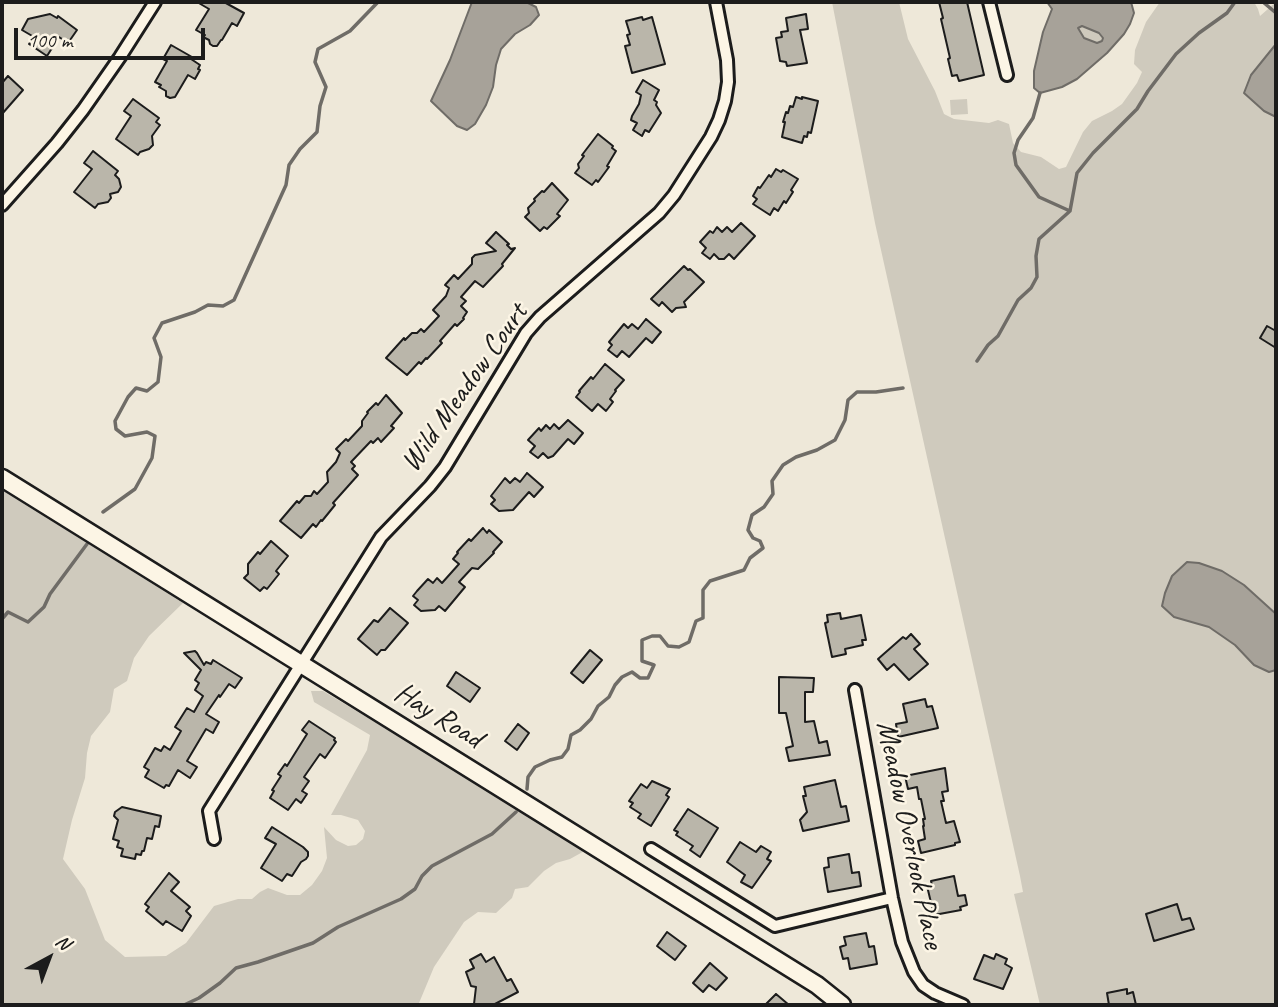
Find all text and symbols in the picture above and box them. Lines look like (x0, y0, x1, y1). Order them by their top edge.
scale bar (18, 14, 208, 58)
text: 100 m (27, 27, 72, 53)
street label: Wild Meadow Court (394, 297, 536, 479)
street label: Hay Road (387, 675, 489, 757)
street label: Meadow Overlook Place (867, 718, 951, 952)
north arrow (14, 923, 84, 993)
text: N (50, 929, 75, 955)

